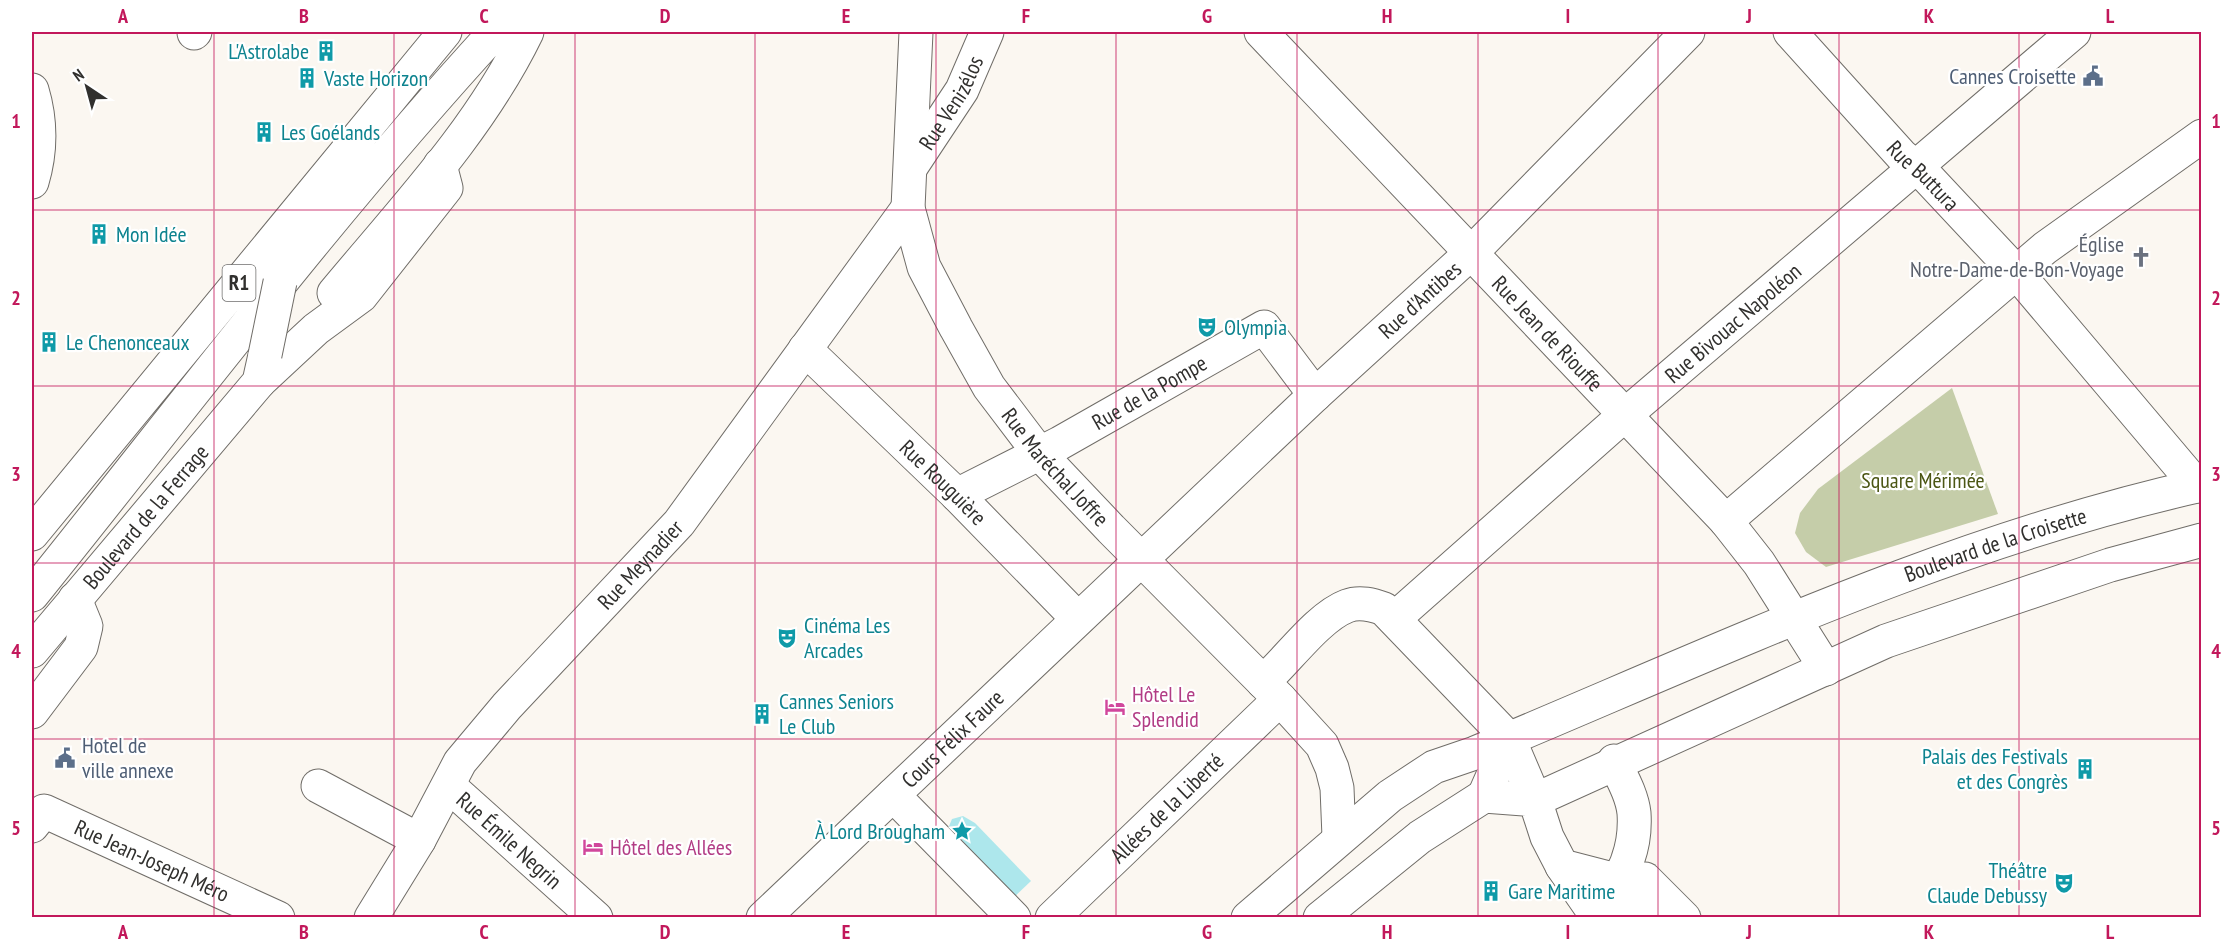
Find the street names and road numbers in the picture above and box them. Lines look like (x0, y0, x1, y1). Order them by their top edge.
street label: Rue Venizélos (912, 51, 989, 155)
street label: Rue Buttura (1881, 135, 1966, 217)
street label: Rue d'Antibes (1372, 255, 1467, 344)
street label: Rue Bivouac Napoléon (1659, 257, 1807, 389)
road number: R1 (222, 265, 256, 301)
street label: Rue Jean de Riouffe (1486, 270, 1609, 397)
street label: Rue de la Pompe (1087, 349, 1212, 436)
street label: Rue Maréchal Joffre (996, 402, 1115, 532)
street label: Rue Rouguière (894, 434, 993, 531)
street label: Boulevard de la Ferrage (77, 438, 214, 594)
street label: Boulevard de la Croisette (1900, 501, 2090, 588)
street label: Rue Meynadier (591, 514, 689, 615)
street label: Cours Félix Faure (895, 683, 1009, 794)
street label: Allées de la Liberté (1104, 747, 1229, 869)
street label: Rue Émile Negrin (451, 786, 568, 895)
street label: Rue Jean-Joseph Méro (70, 813, 234, 908)

